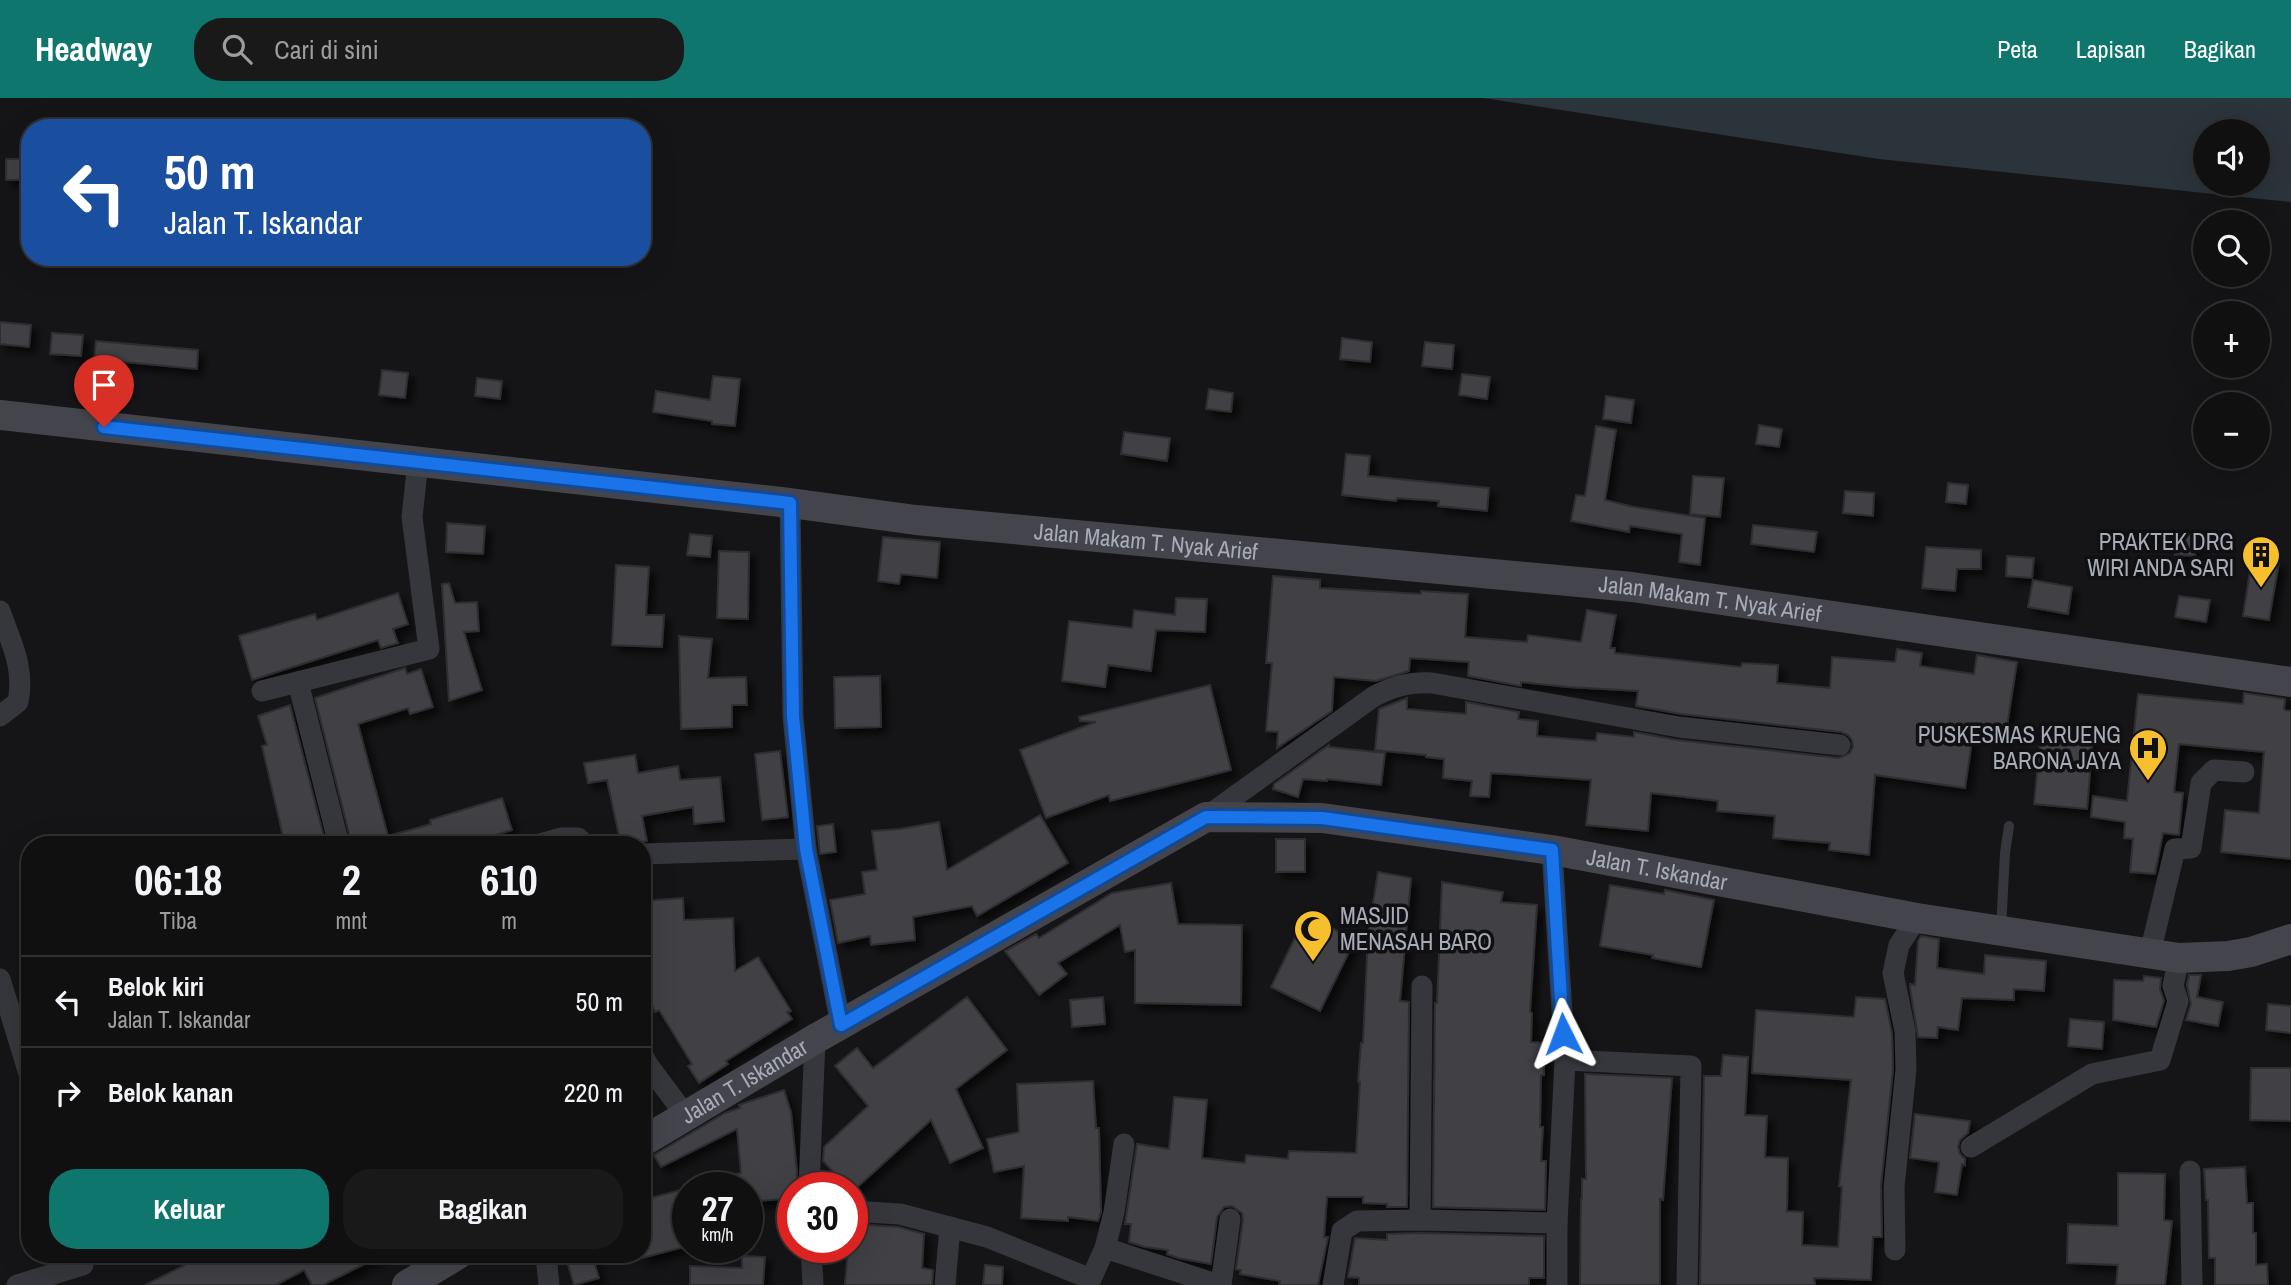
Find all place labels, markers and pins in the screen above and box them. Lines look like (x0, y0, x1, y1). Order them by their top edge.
pin (74, 355, 134, 427)
place label: PRAKTEK DRG WIRI ANDA SARI (2087, 526, 2234, 583)
building icon: PRAKTEK DRG WIRI ANDA SARI (2240, 534, 2282, 589)
place label: PUSKESMAS KRUENG BARONA JAYA (1918, 719, 2121, 776)
hospital icon: PUSKESMAS KRUENG BARONA JAYA (2127, 727, 2169, 782)
place label: MASJID MENASAH BARO (1340, 900, 1492, 957)
mosque icon: MASJID MENASAH BARO (1292, 908, 1334, 963)

